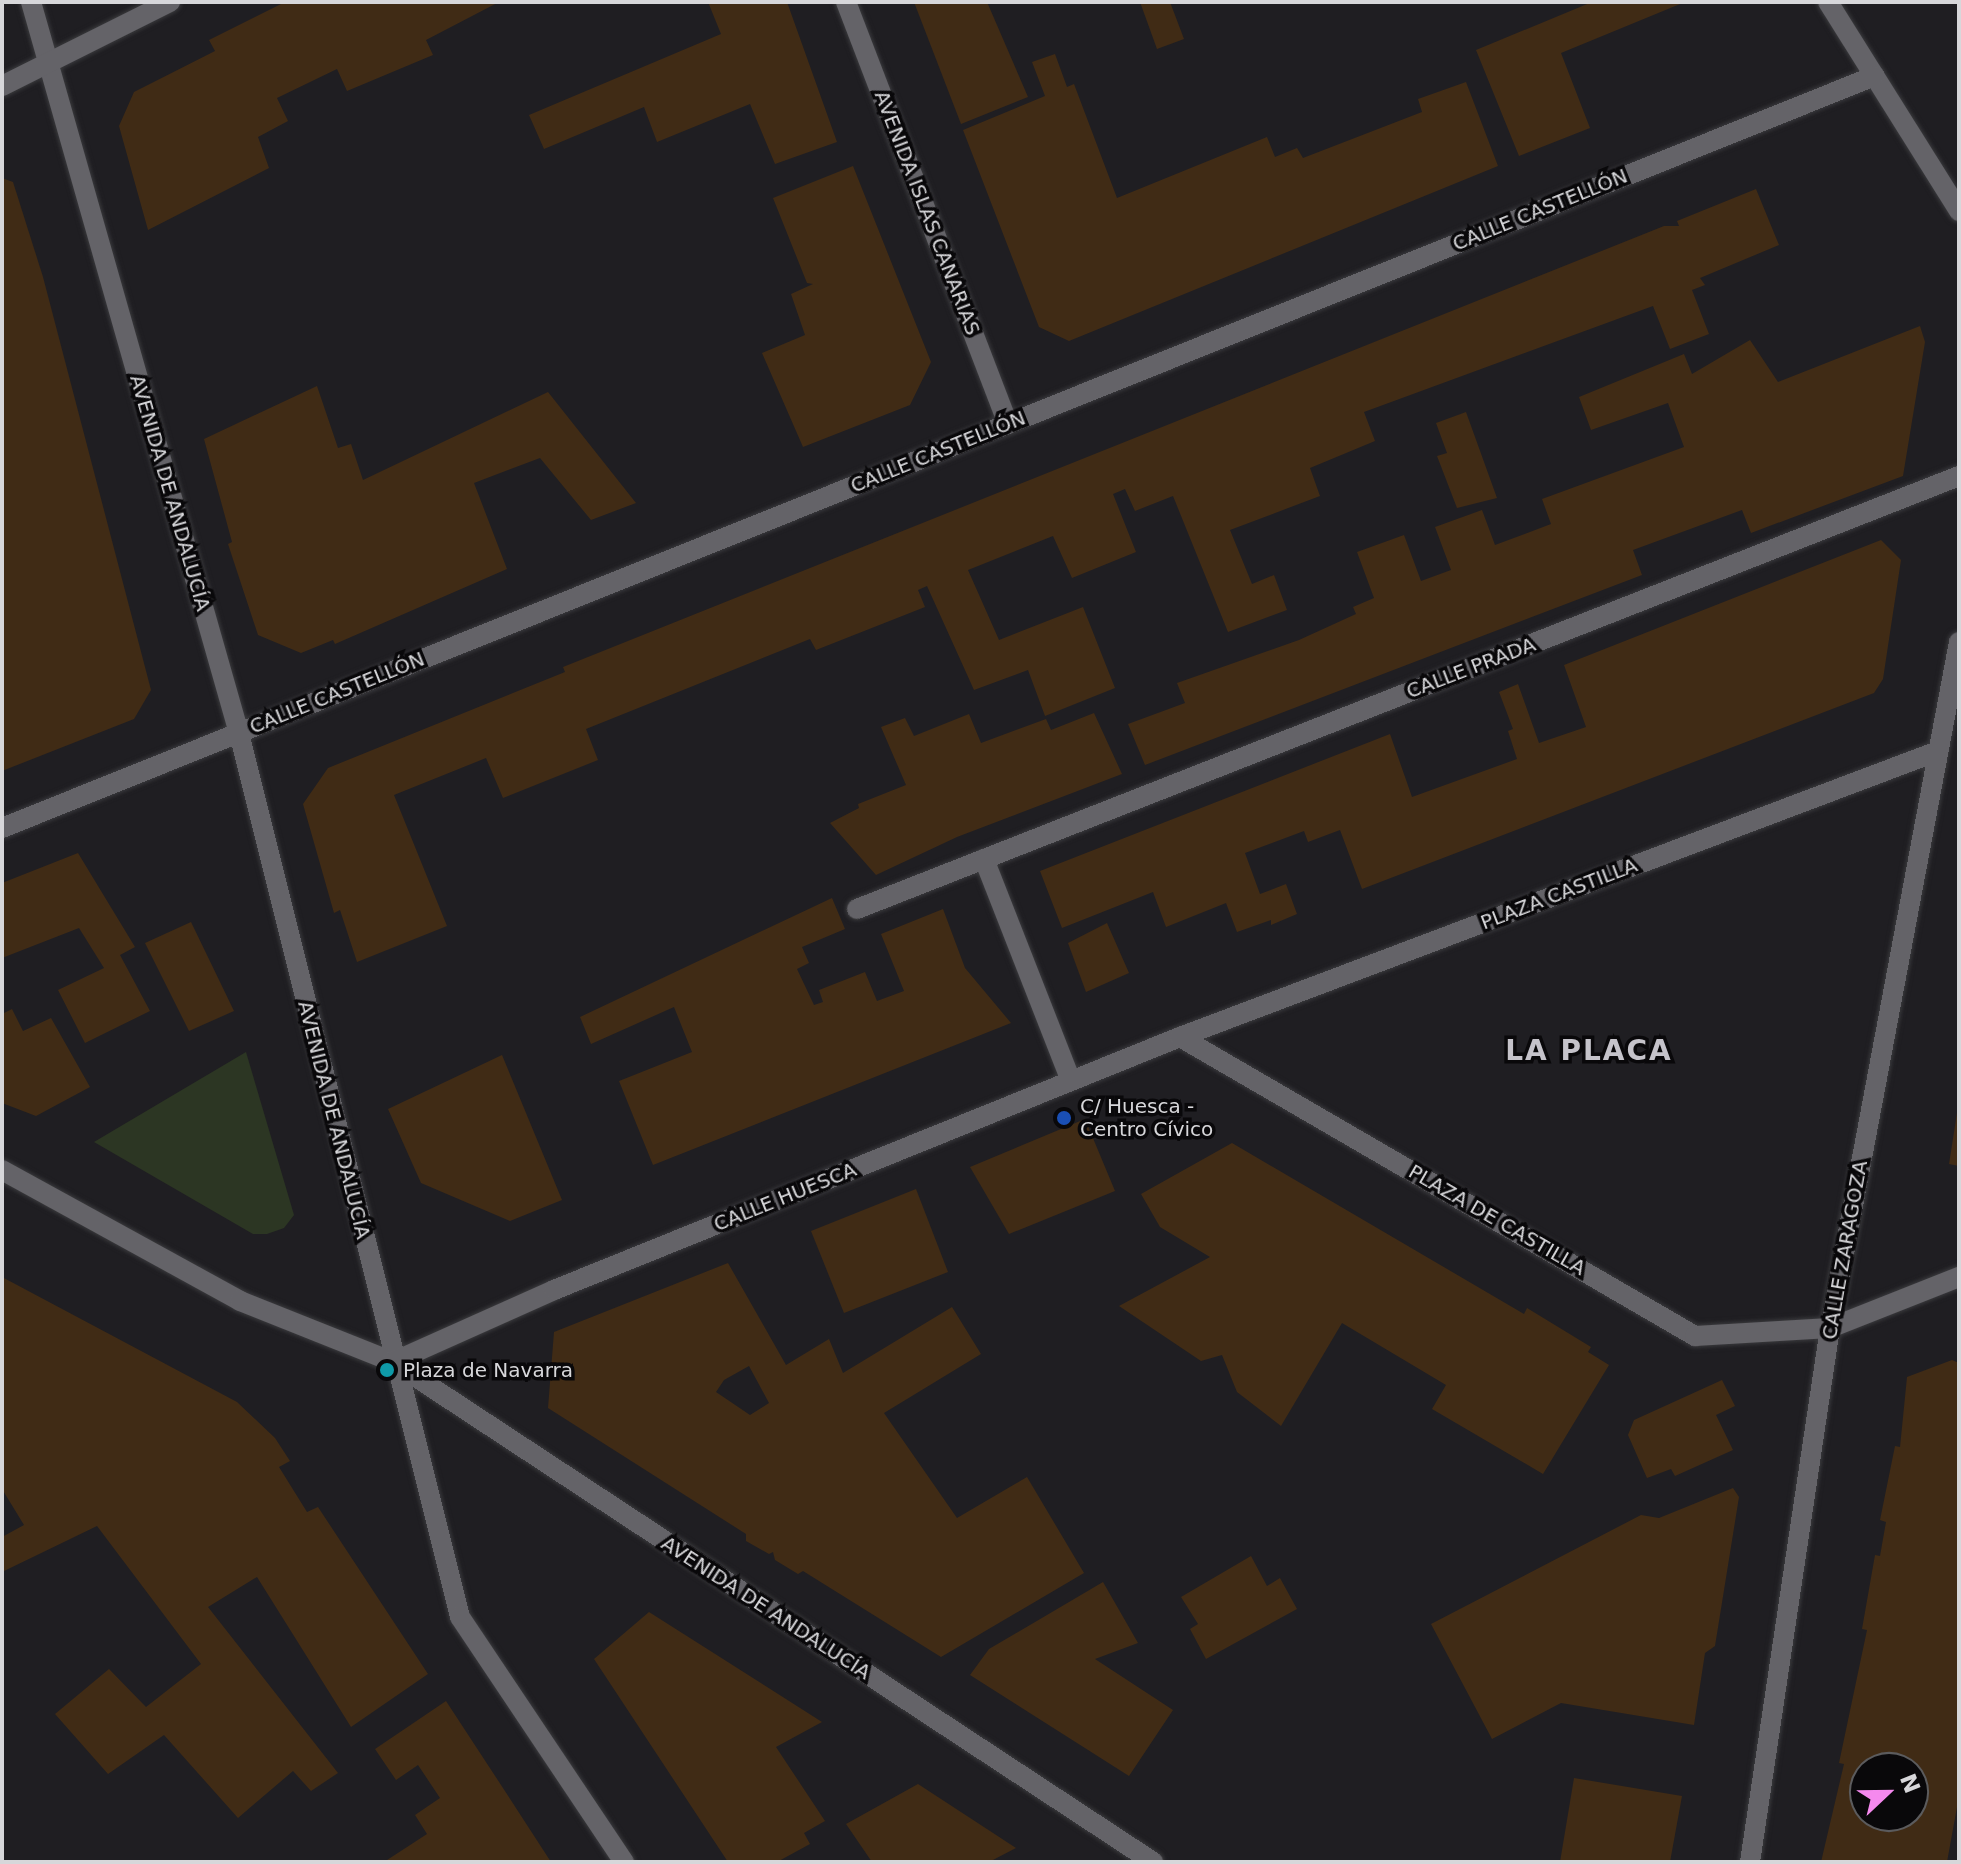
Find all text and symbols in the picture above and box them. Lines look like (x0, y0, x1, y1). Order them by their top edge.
street label: AVENIDA ISLAS CANARIAS (869, 87, 985, 339)
street label: CALLE CASTELLÓN (1449, 164, 1631, 256)
street label: AVENIDA DE ANDALUCÍA (125, 372, 215, 614)
street label: CALLE CASTELLÓN (847, 406, 1029, 498)
street label: CALLE PRADA (1403, 632, 1539, 704)
street label: CALLE CASTELLÓN (246, 647, 428, 739)
street label: PLAZA CASTILLA (1477, 853, 1641, 935)
street label: AVENIDA DE ANDALUCÍA (293, 998, 375, 1242)
district label: LA PLACA (1505, 1034, 1673, 1068)
place label: C/ Huesca - Centro Cívico (1080, 1094, 1213, 1141)
marker: C/ Huesca - Centro Cívico (1055, 1109, 1073, 1127)
street label: CALLE HUESCA (710, 1157, 860, 1237)
street label: CALLE ZARAGOZA (1817, 1159, 1873, 1341)
street label: PLAZA DE CASTILLA (1404, 1160, 1590, 1280)
place label: Plaza de Navarra (403, 1358, 573, 1382)
marker: Plaza de Navarra (378, 1361, 396, 1379)
street label: AVENIDA DE ANDALUCÍA (657, 1531, 875, 1685)
north arrow (1849, 1752, 1929, 1832)
text: N (1895, 1770, 1925, 1797)

